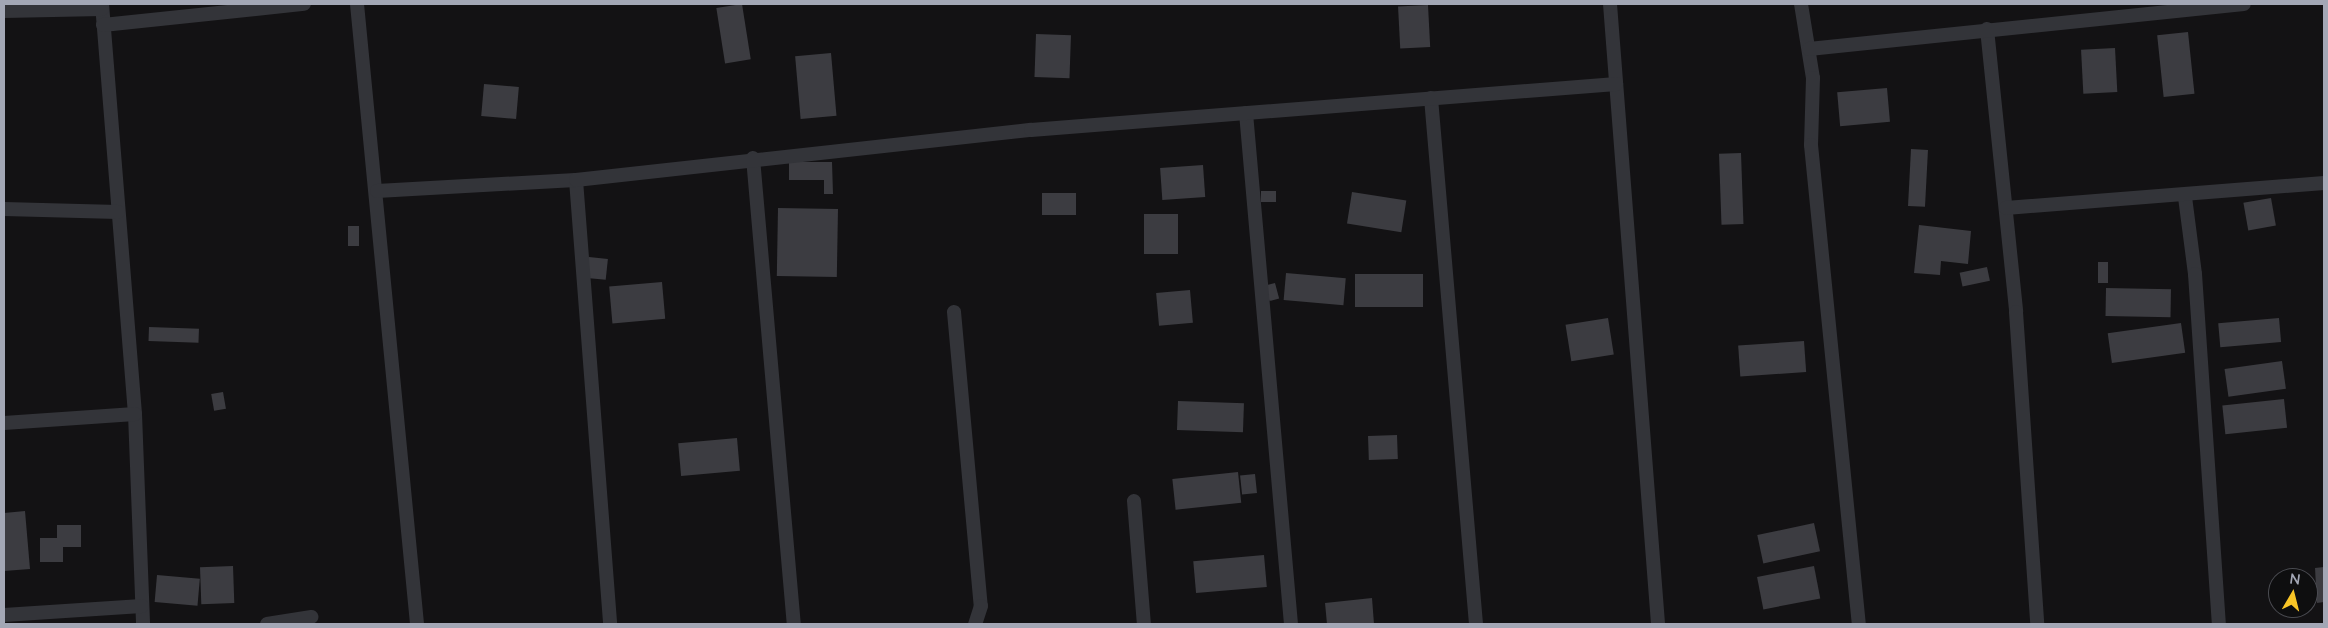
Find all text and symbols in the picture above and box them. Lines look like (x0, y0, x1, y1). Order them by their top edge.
north arrow (2268, 568, 2318, 618)
text: N (2288, 569, 2302, 588)

